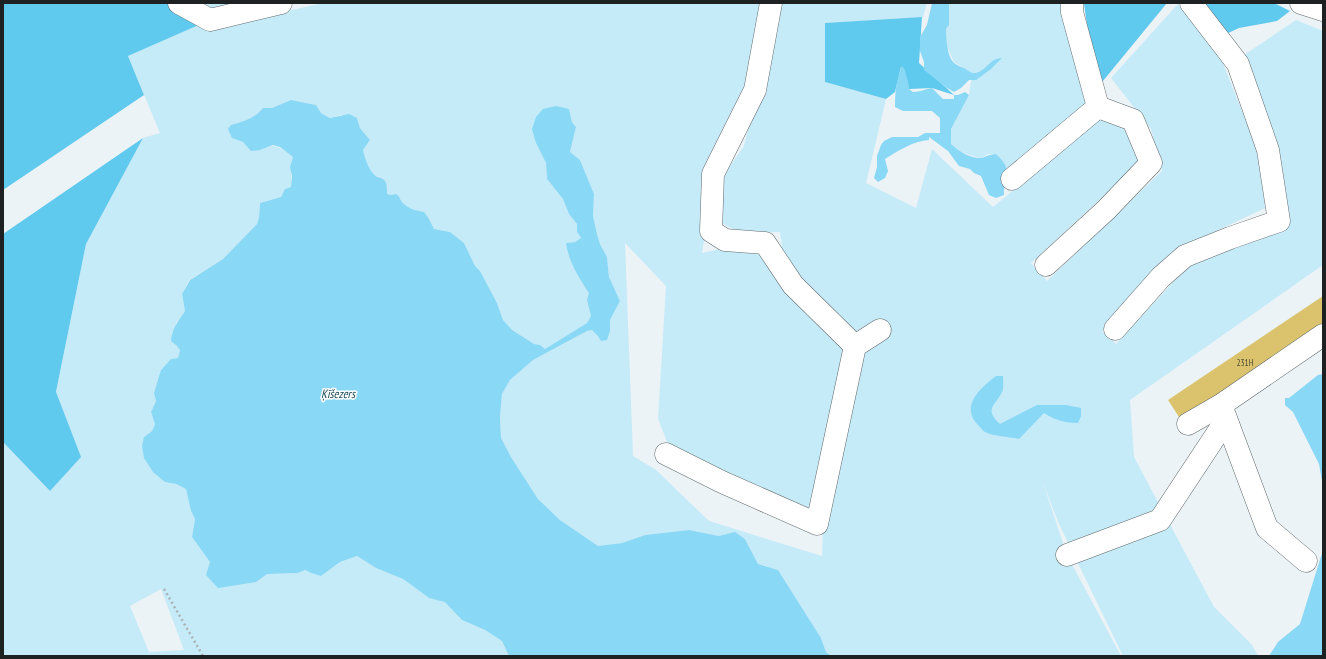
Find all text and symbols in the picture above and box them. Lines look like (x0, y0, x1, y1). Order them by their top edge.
house number: 231H (1237, 357, 1254, 368)
water label: Ķīšezers (321, 386, 357, 401)

